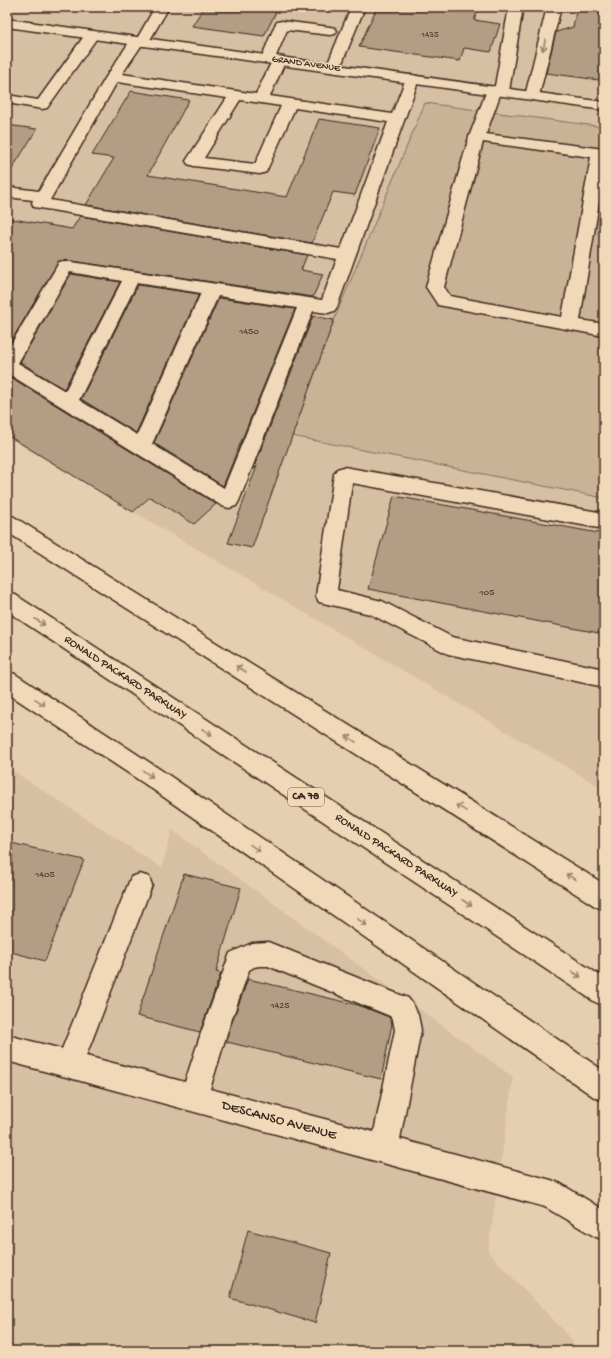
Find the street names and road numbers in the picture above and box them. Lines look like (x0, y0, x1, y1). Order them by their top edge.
street label: GRAND AVENUE (271, 53, 342, 75)
street label: RONALD PACKARD PARKWAY (61, 633, 189, 723)
road number: CA 78 (288, 788, 324, 806)
street label: RONALD PACKARD PARKWAY (332, 811, 460, 901)
street label: DESCANSO AVENUE (219, 1097, 340, 1145)

